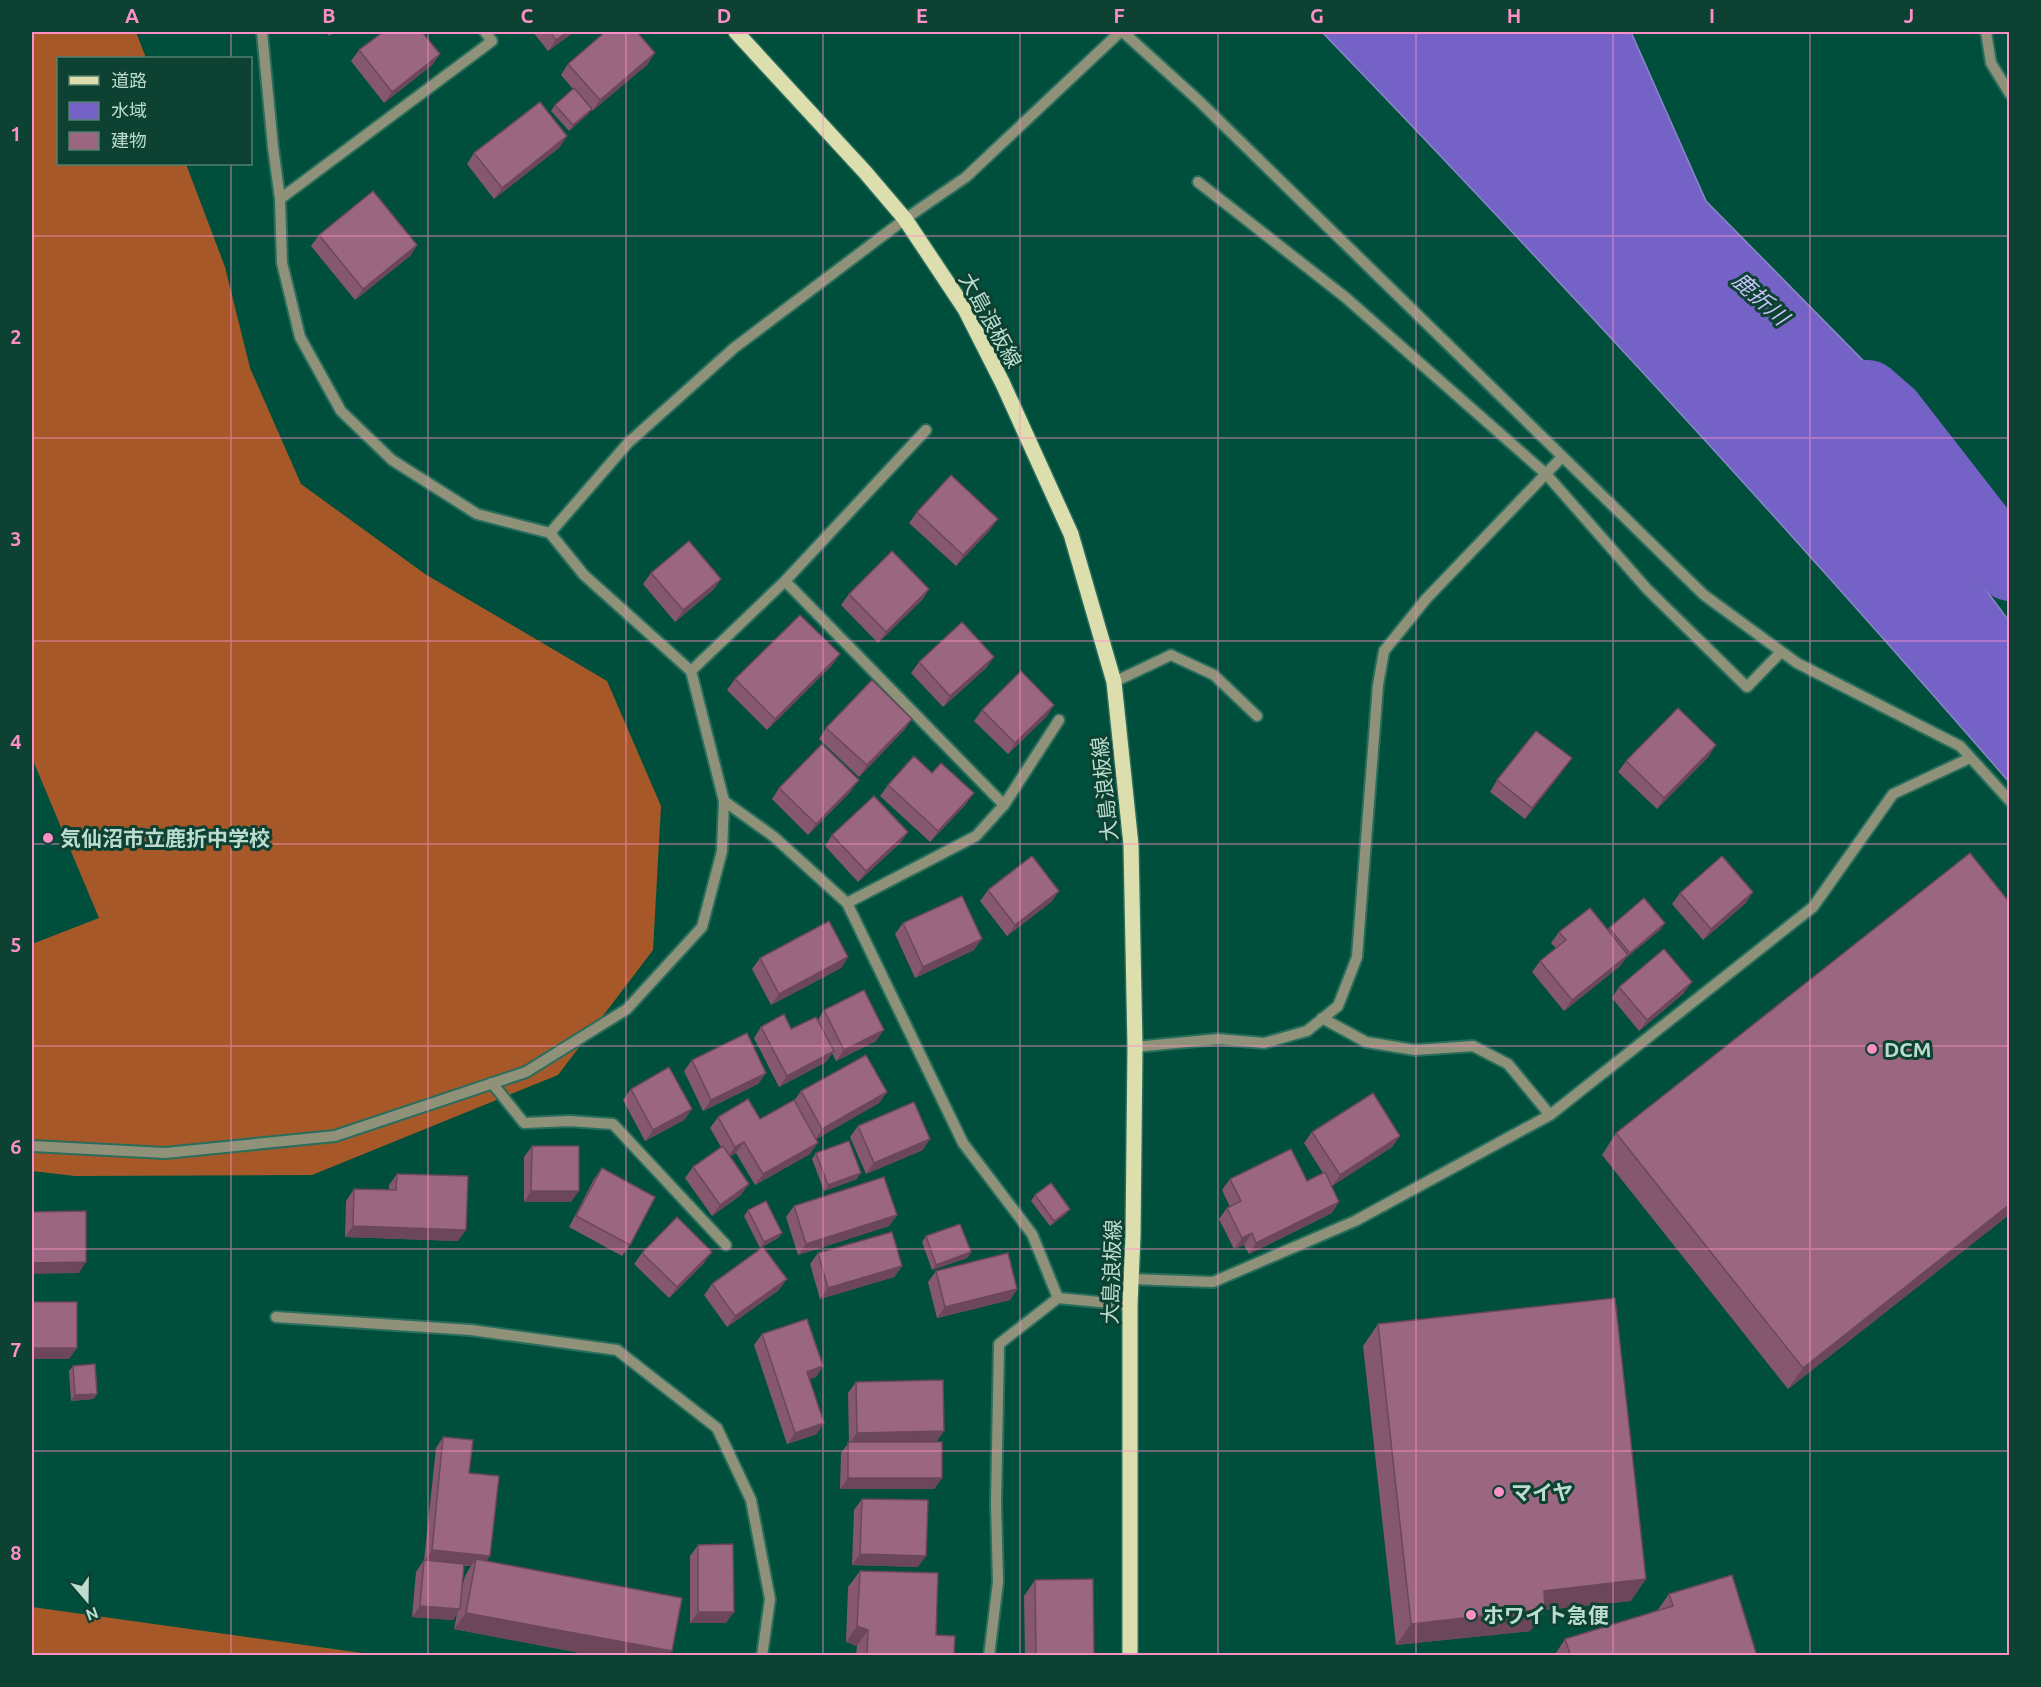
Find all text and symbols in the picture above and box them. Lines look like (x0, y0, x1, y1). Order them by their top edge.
text: A (125, 4, 139, 27)
text: B (322, 4, 336, 27)
text: C (521, 4, 534, 27)
text: D (717, 4, 731, 27)
text: E (916, 4, 928, 27)
text: F (1113, 4, 1125, 27)
text: G (1310, 4, 1324, 27)
text: H (1507, 4, 1521, 27)
text: I (1709, 4, 1715, 27)
text: J (1904, 4, 1914, 27)
legend (57, 57, 252, 165)
text: 道路 (111, 70, 147, 90)
text: 水域 (111, 100, 147, 120)
text: 1 (10, 122, 22, 145)
text: 建物 (111, 130, 147, 150)
water label: 鹿折川 (1728, 267, 1795, 331)
street label: 大島浪板線 (955, 268, 1027, 372)
text: 2 (10, 325, 22, 348)
text: 3 (10, 527, 22, 550)
text: 4 (10, 730, 22, 753)
street label: 大島浪板線 (1087, 736, 1121, 842)
place label: 気仙沼市立鹿折中学校 (60, 826, 270, 850)
marker: 気仙沼市立鹿折中学校 (41, 831, 55, 845)
text: 5 (10, 933, 22, 956)
place label: DCM (1884, 1037, 1931, 1061)
marker: DCM (1865, 1042, 1879, 1056)
text: 6 (10, 1135, 22, 1158)
street label: 大島浪板線 (1097, 1219, 1125, 1325)
text: 7 (10, 1338, 22, 1361)
place label: マイヤ (1511, 1480, 1573, 1504)
marker: マイヤ (1492, 1485, 1506, 1499)
text: 8 (10, 1541, 22, 1564)
north arrow (57, 1570, 117, 1630)
place label: ホワイト急便 (1483, 1603, 1609, 1627)
text: N (83, 1604, 101, 1625)
marker: ホワイト急便 (1464, 1608, 1478, 1622)

